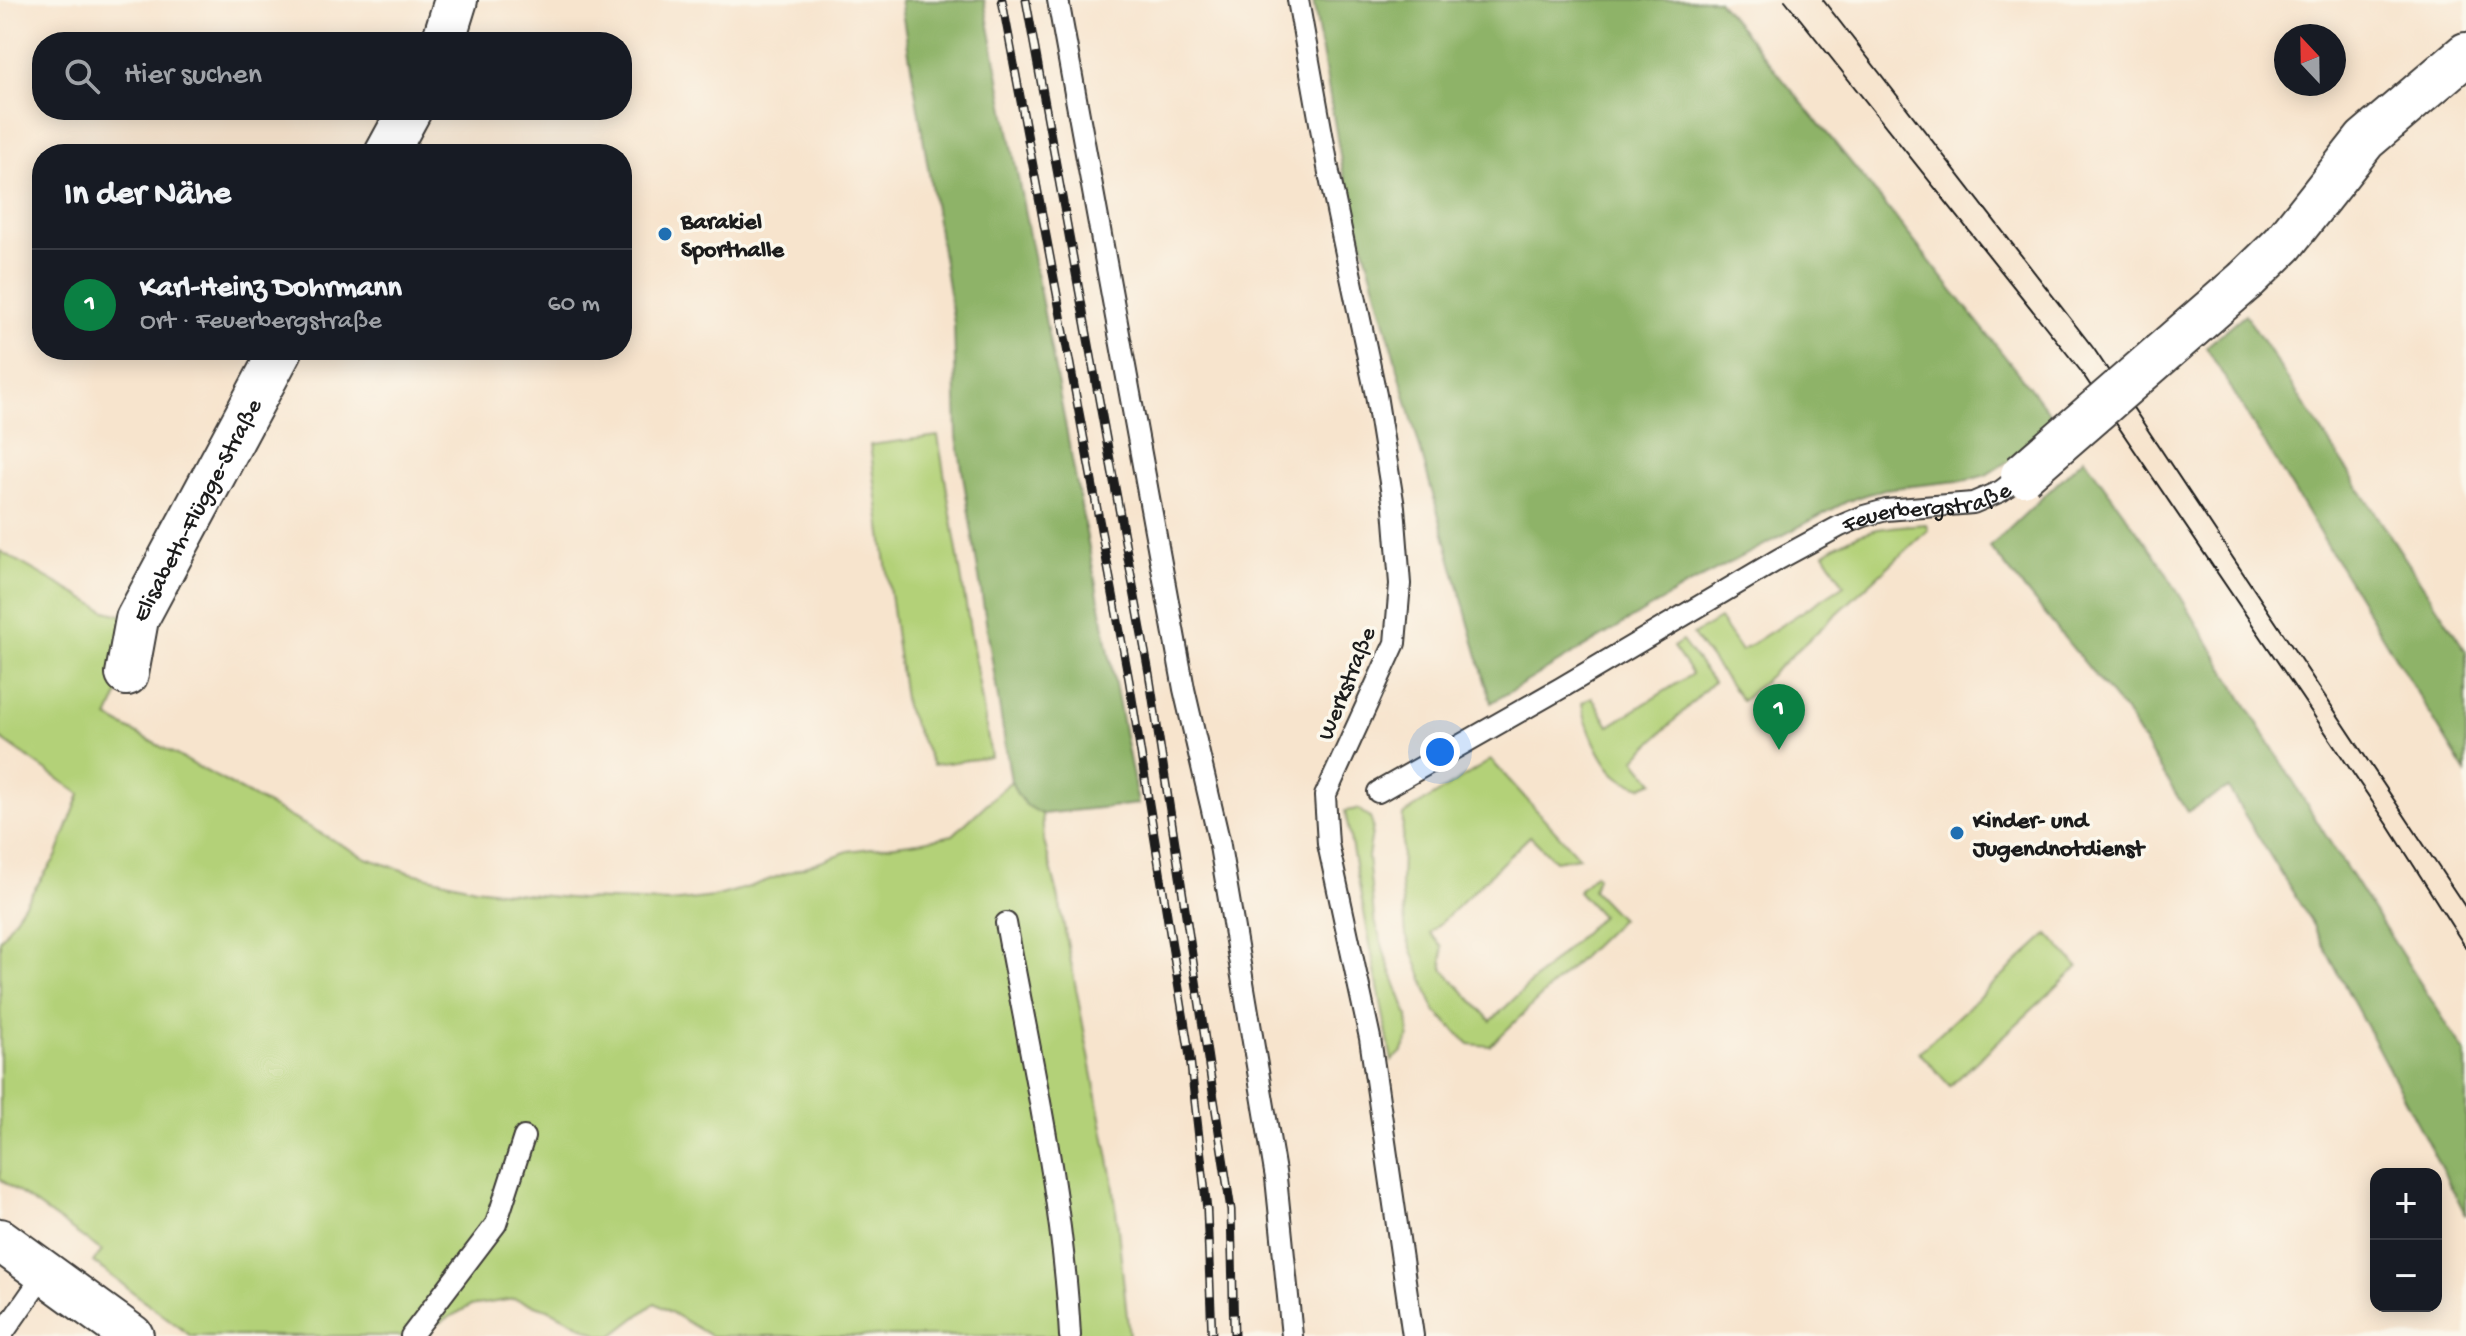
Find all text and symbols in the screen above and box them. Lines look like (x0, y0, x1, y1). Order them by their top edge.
north arrow (2274, 24, 2346, 96)
search box (32, 32, 632, 120)
icon: search (60, 54, 104, 98)
text: Hier suchen (124, 59, 262, 94)
text: In der Nähe (64, 176, 231, 216)
place label: Barakiel Sporthalle (680, 209, 785, 266)
marker: Barakiel Sporthalle (656, 225, 674, 243)
text: Karl-Heinz Dohrmann (140, 272, 402, 307)
text: 1 (85, 290, 95, 321)
text: 60 m (547, 290, 600, 321)
text: Ort · Feuerbergstraße (140, 307, 382, 338)
street label: Elisabeth-Flügge-Straße (127, 394, 270, 628)
street label: Feuerbergstraße (1838, 477, 2019, 542)
street label: Werkstraße (1312, 623, 1384, 745)
pin: 1 (1753, 684, 1805, 750)
your location (1420, 732, 1460, 772)
place label: Kinder- und Jugendnotdienst (1972, 808, 2146, 865)
marker: Kinder- und Jugendnotdienst (1948, 824, 1966, 842)
map controls (2370, 1168, 2442, 1312)
button: + (2370, 1168, 2442, 1240)
button: − (2370, 1240, 2442, 1312)

